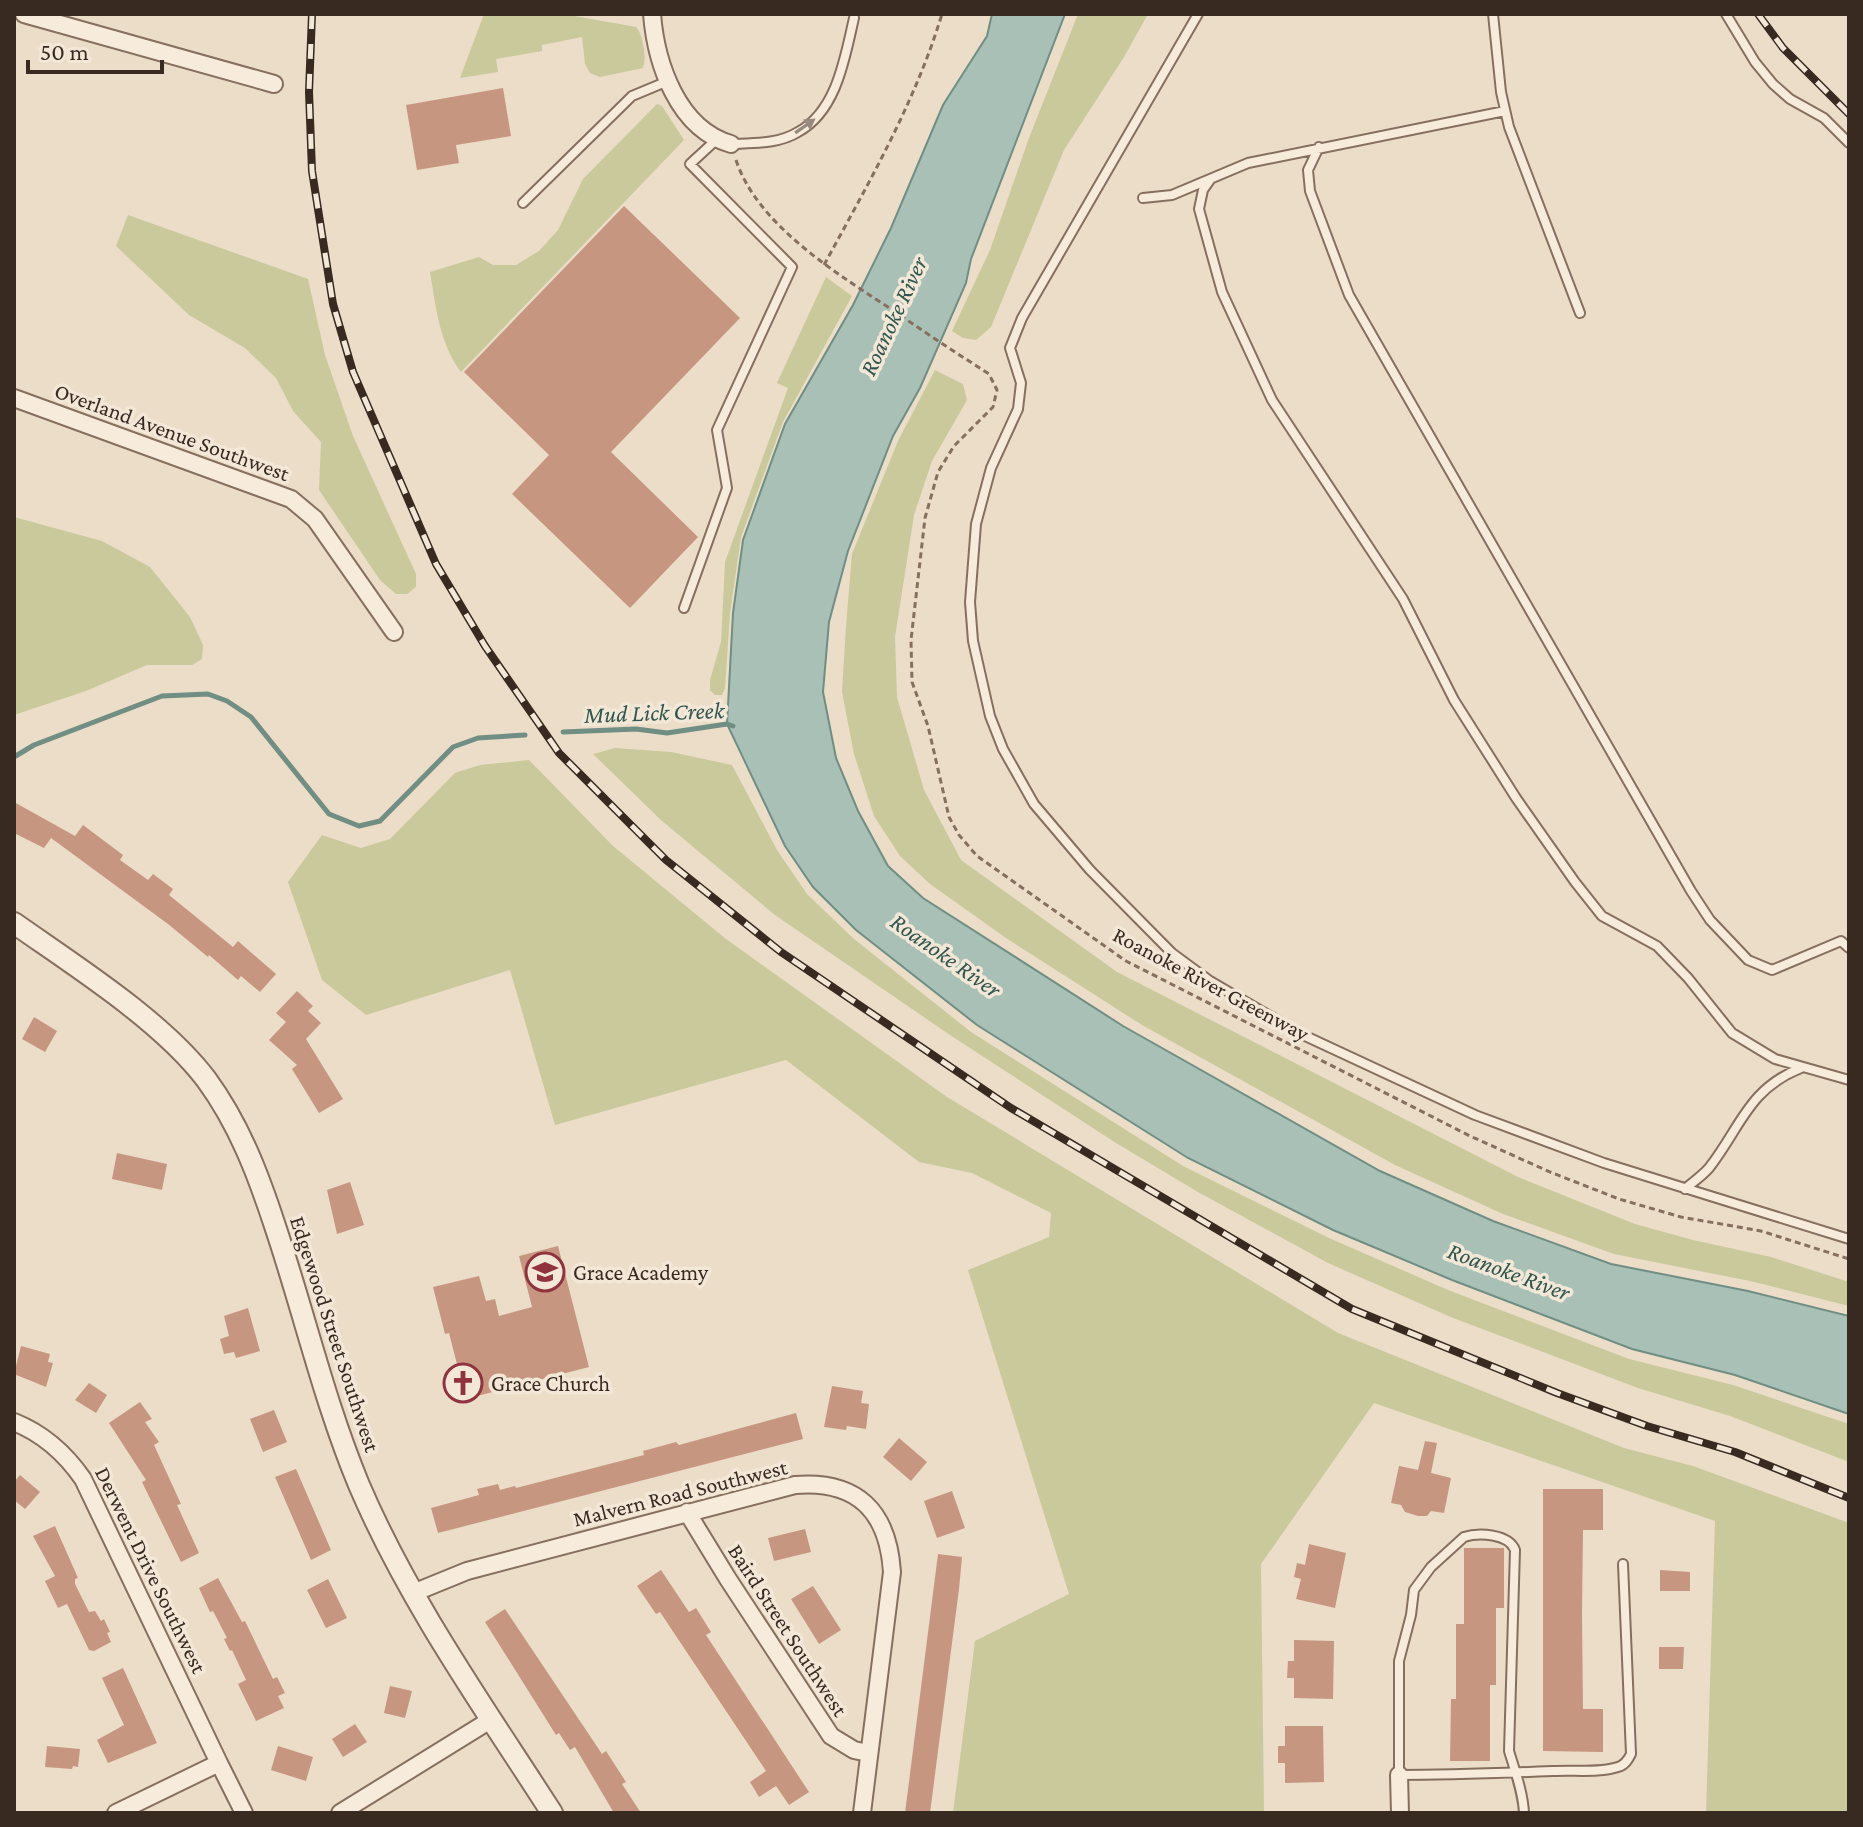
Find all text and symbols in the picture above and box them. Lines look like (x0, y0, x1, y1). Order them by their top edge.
scale bar (28, 24, 162, 74)
text: 50 m (40, 38, 89, 65)
one-way arrow (795, 119, 816, 134)
water label: Roanoke River (854, 252, 933, 380)
street label: Overland Avenue Southwest (51, 378, 293, 486)
water label: Mud Lick Creek (582, 696, 726, 728)
water label: Roanoke River (886, 907, 1007, 1003)
street label: Roanoke River Greenway (1109, 922, 1314, 1047)
street label: Edgewood Street Southwest (285, 1213, 385, 1456)
water label: Roanoke River (1444, 1236, 1574, 1306)
school or university icon: Grace Academy (524, 1251, 566, 1293)
place label: Grace Academy (573, 1260, 709, 1285)
church icon: Grace Church (442, 1362, 484, 1404)
place label: Grace Church (491, 1371, 610, 1396)
street label: Malvern Road Southwest (570, 1454, 790, 1532)
street label: Derwent Drive Southwest (90, 1463, 212, 1678)
street label: Baird Street Southwest (723, 1539, 853, 1721)

